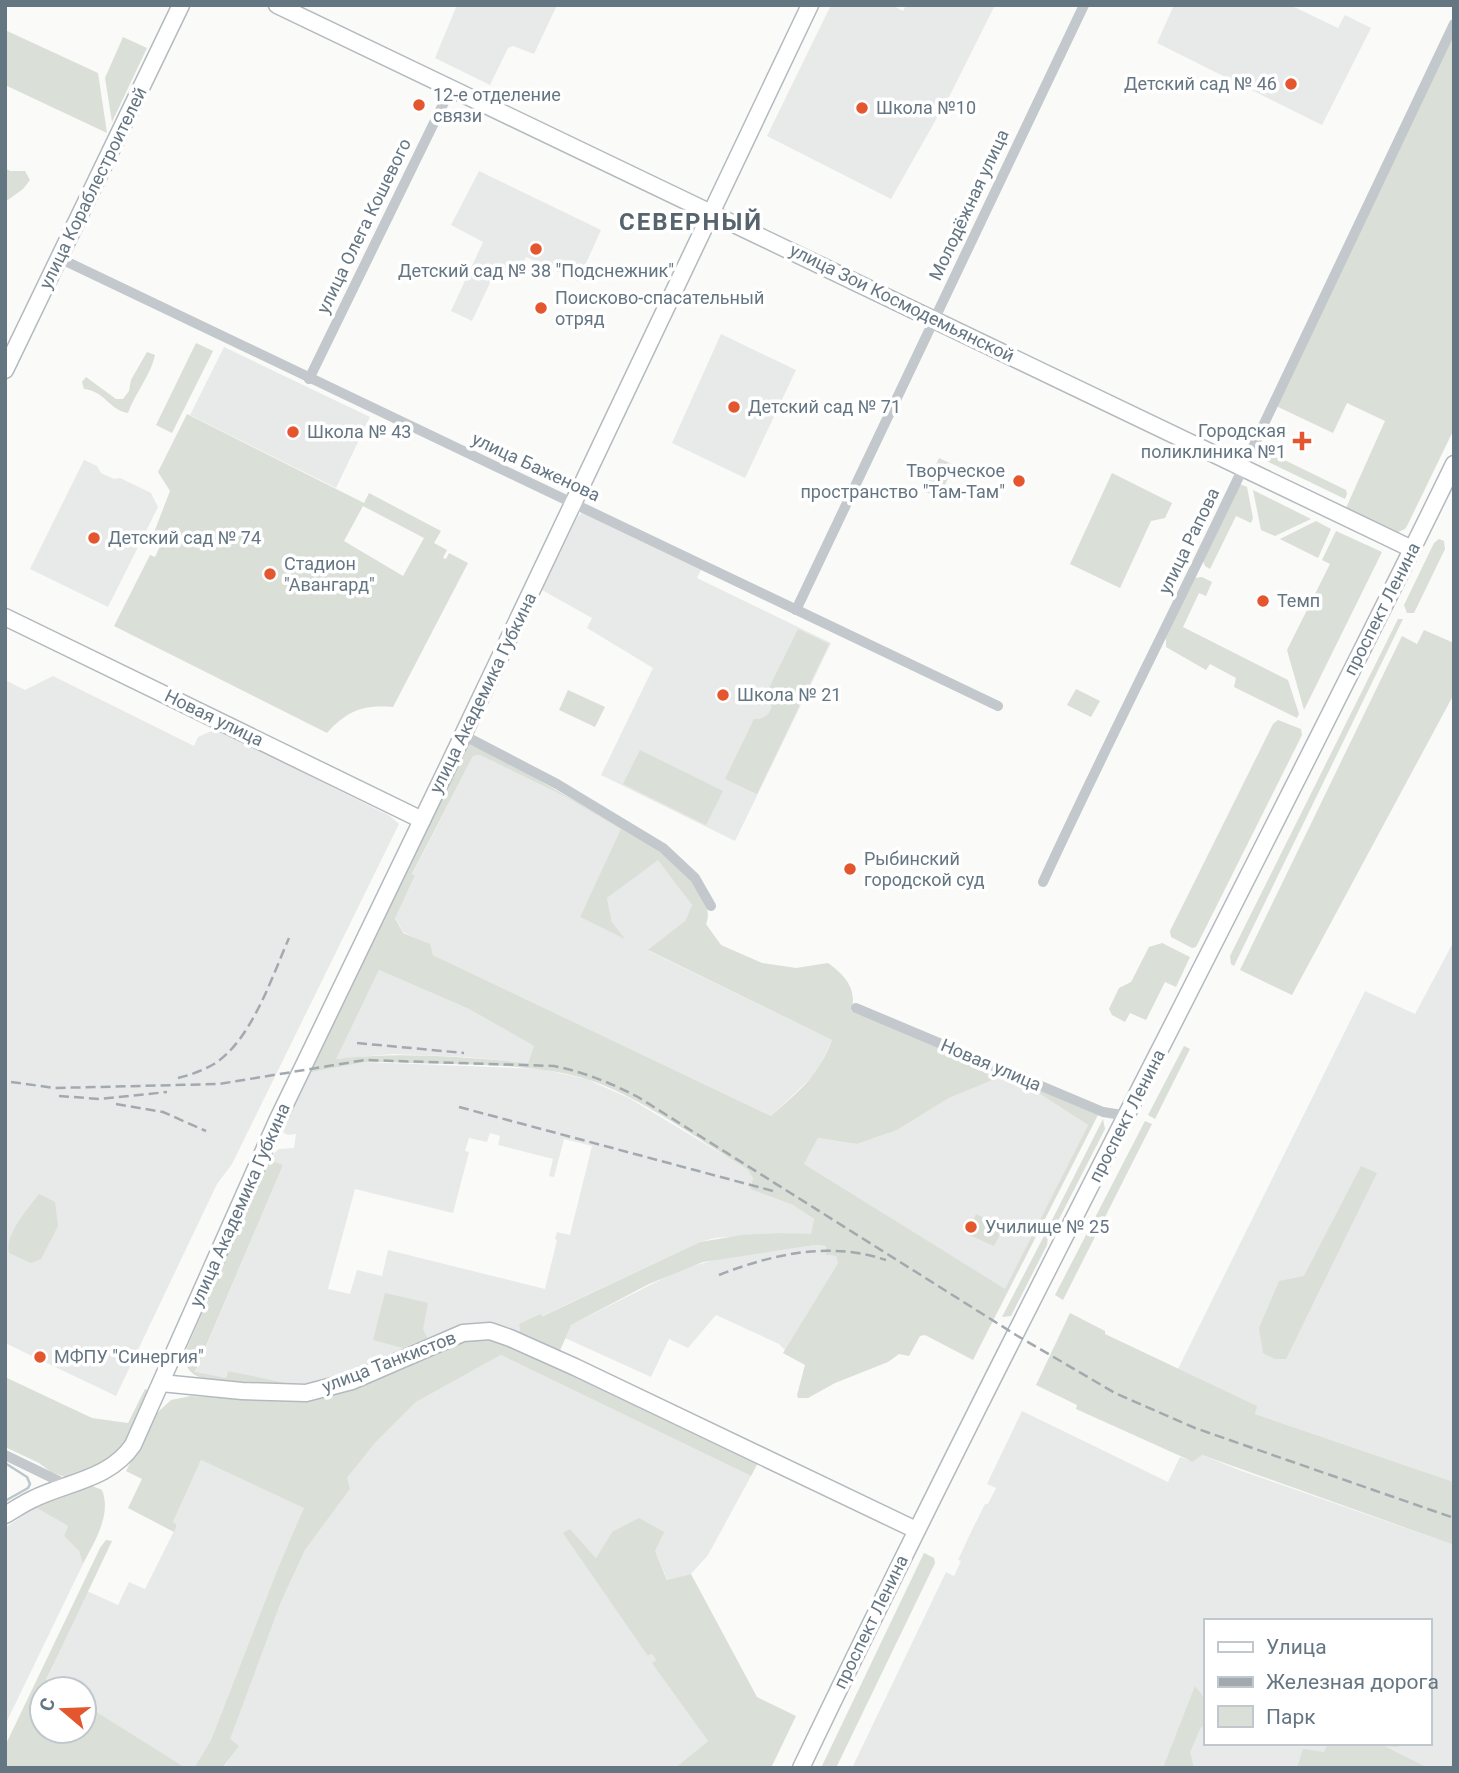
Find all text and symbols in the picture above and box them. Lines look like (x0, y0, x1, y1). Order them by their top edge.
place label: Детский сад № 46 (1124, 73, 1277, 94)
marker: Детский сад № 46 (1283, 76, 1299, 92)
street label: улица Кораблестроителей (34, 83, 151, 292)
place label: 12-е отделение связи (433, 84, 561, 126)
marker: 12-е отделение связи (411, 97, 427, 113)
place label: Школа №10 (876, 97, 976, 118)
marker: Школа №10 (854, 100, 870, 116)
street label: Молодёжная улица (924, 126, 1013, 284)
street label: улица Олега Кошевого (312, 135, 415, 317)
district label: СЕВЕРНЫЙ (619, 208, 763, 236)
street label: улица Зои Космодемьянской (787, 239, 1018, 366)
marker: Детский сад № 38 "Подснежник" (528, 241, 544, 257)
place label: Детский сад № 38 "Подснежник" (398, 260, 674, 281)
place label: Поисково-спасательный отряд (555, 287, 764, 329)
marker: Поисково-спасательный отряд (533, 300, 549, 316)
place label: Детский сад № 71 (748, 396, 901, 417)
marker: Детский сад № 71 (726, 399, 742, 415)
place label: Городская поликлиника №1 (1141, 420, 1286, 462)
place label: Школа № 43 (307, 421, 411, 442)
marker: Школа № 43 (285, 424, 301, 440)
street label: улица Баженова (469, 428, 604, 505)
marker: Городская поликлиника №1 (1292, 431, 1312, 451)
place label: Творческое пространство "Там-Там" (800, 460, 1005, 502)
marker: Творческое пространство "Там-Там" (1011, 473, 1027, 489)
street label: улица Рапова (1154, 484, 1223, 597)
place label: Детский сад № 74 (108, 527, 261, 548)
marker: Детский сад № 74 (86, 530, 102, 546)
street label: проспект Ленина (1339, 539, 1424, 679)
place label: Стадион "Авангард" (284, 553, 375, 595)
marker: Стадион "Авангард" (262, 566, 278, 582)
street label: улица Академика Губкина (425, 589, 540, 797)
place label: Темп (1277, 590, 1320, 611)
marker: Темп (1255, 593, 1271, 609)
place label: Школа № 21 (737, 684, 841, 705)
street label: Новая улица (162, 685, 267, 750)
marker: Школа № 21 (715, 687, 731, 703)
place label: Рыбинский городской суд (864, 848, 985, 890)
marker: Рыбинский городской суд (842, 861, 858, 877)
street label: Новая улица (938, 1034, 1045, 1095)
street label: проспект Ленина (1084, 1046, 1169, 1186)
street label: улица Академика Губкина (185, 1100, 294, 1310)
place label: Училище № 25 (985, 1216, 1109, 1237)
marker: Училище № 25 (963, 1219, 979, 1235)
street label: улица Танкистов (319, 1326, 459, 1397)
place label: МФПУ "Синергия" (54, 1346, 204, 1367)
marker: МФПУ "Синергия" (32, 1349, 48, 1365)
street label: проспект Ленина (829, 1551, 912, 1692)
legend (1204, 1619, 1431, 1745)
text: Улица (1266, 1635, 1327, 1659)
text: Железная дорога (1266, 1670, 1439, 1694)
north arrow (28, 1675, 98, 1745)
text: С (35, 1695, 60, 1714)
text: Парк (1266, 1705, 1316, 1729)

